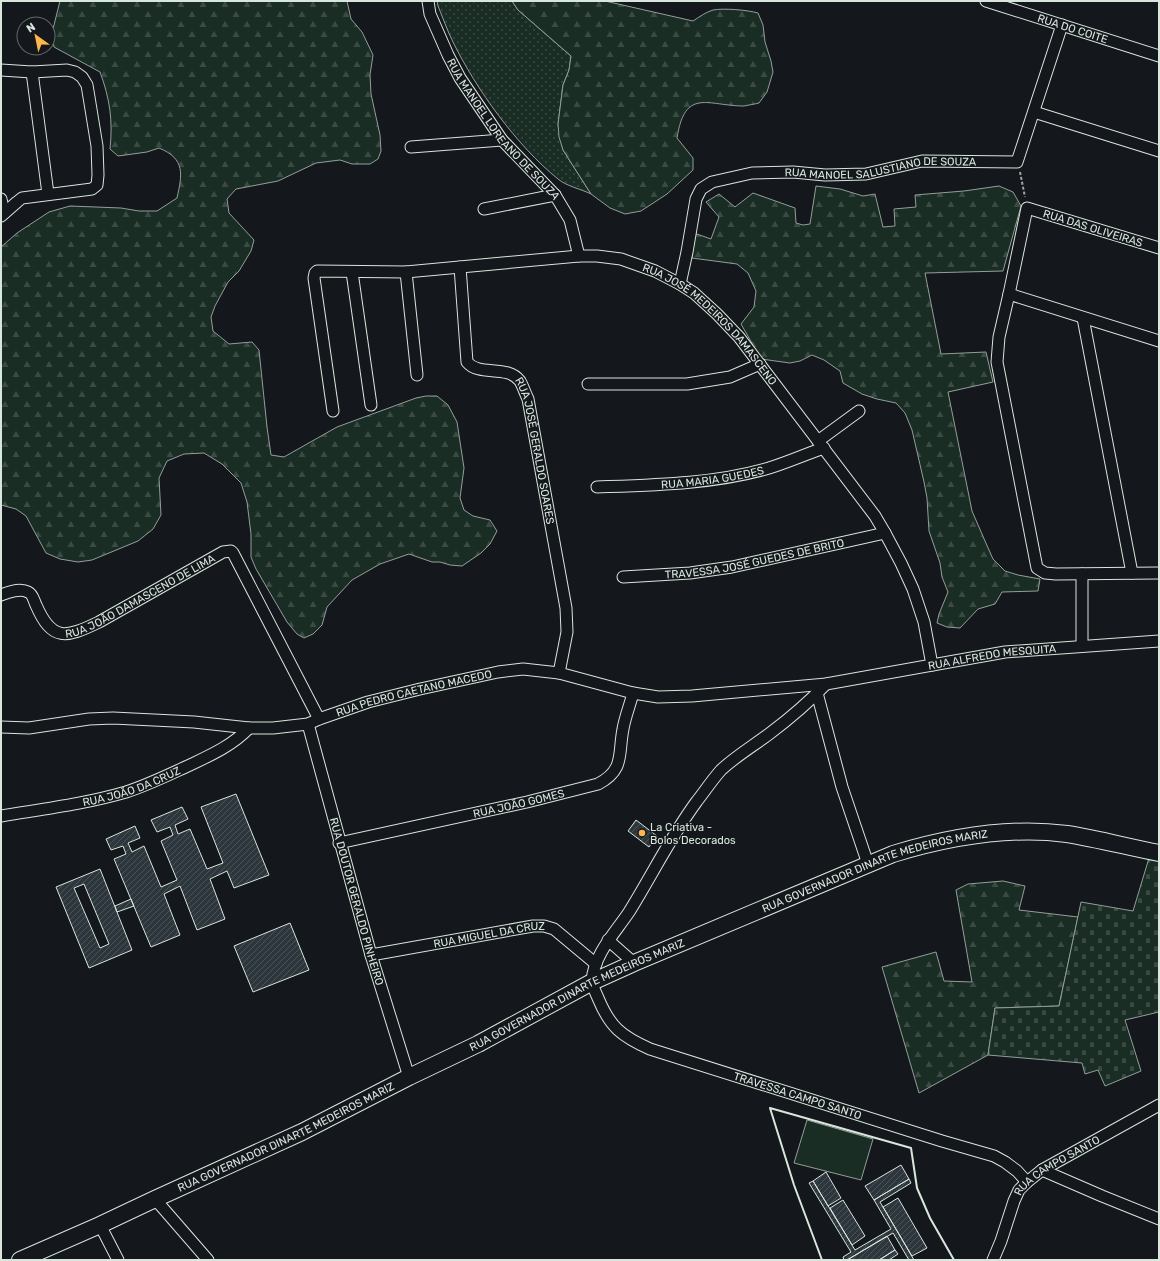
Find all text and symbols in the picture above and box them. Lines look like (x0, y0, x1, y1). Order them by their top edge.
street label: RUA DO COITE (1036, 12, 1110, 46)
north arrow (16, 16, 56, 56)
text: N (24, 20, 38, 36)
street label: RUA MANOEL LOREANO DE SOUZA (444, 56, 563, 203)
street label: RUA MANOEL SALUSTIANO DE SOUZA (784, 155, 977, 182)
street label: RUA DAS OLIVEIRAS (1041, 207, 1144, 250)
street label: RUA JOSÉ MEDEIROS DAMASCENO (641, 261, 779, 388)
street label: RUA JOSÉ GERALDO SOARES (512, 375, 557, 525)
street label: RUA MARIA GUEDES (661, 464, 765, 491)
street label: TRAVESSA JOSÉ GUEDES DE BRITO (664, 536, 845, 581)
street label: RUA JOÃO DAMASCENO DE LIMA (64, 552, 218, 641)
street label: RUA ALFREDO MESQUITA (927, 642, 1057, 673)
street label: RUA PEDRO CAETANO MACEDO (334, 668, 493, 720)
street label: RUA JOÃO DA CRUZ (81, 764, 183, 809)
street label: RUA JOÃO GOMES (472, 787, 566, 821)
street label: RUA DOUTOR GERALDO PINHEIRO (327, 816, 386, 987)
place label: La Criativa - Bolos Decorados (650, 821, 736, 847)
marker: La Criativa - Bolos Decorados (637, 828, 647, 838)
street label: RUA GOVERNADOR DINARTE MEDEIROS MARIZ (760, 828, 989, 915)
street label: RUA MIGUEL DA CRUZ (432, 920, 545, 951)
street label: RUA GOVERNADOR DINARTE MEDEIROS MARIZ (467, 936, 687, 1054)
street label: TRAVESSA CAMPO SANTO (732, 1070, 863, 1122)
street label: RUA GOVERNADOR DINARTE MEDEIROS MARIZ (176, 1080, 397, 1195)
street label: RUA CAMPO SANTO (1011, 1133, 1102, 1197)

